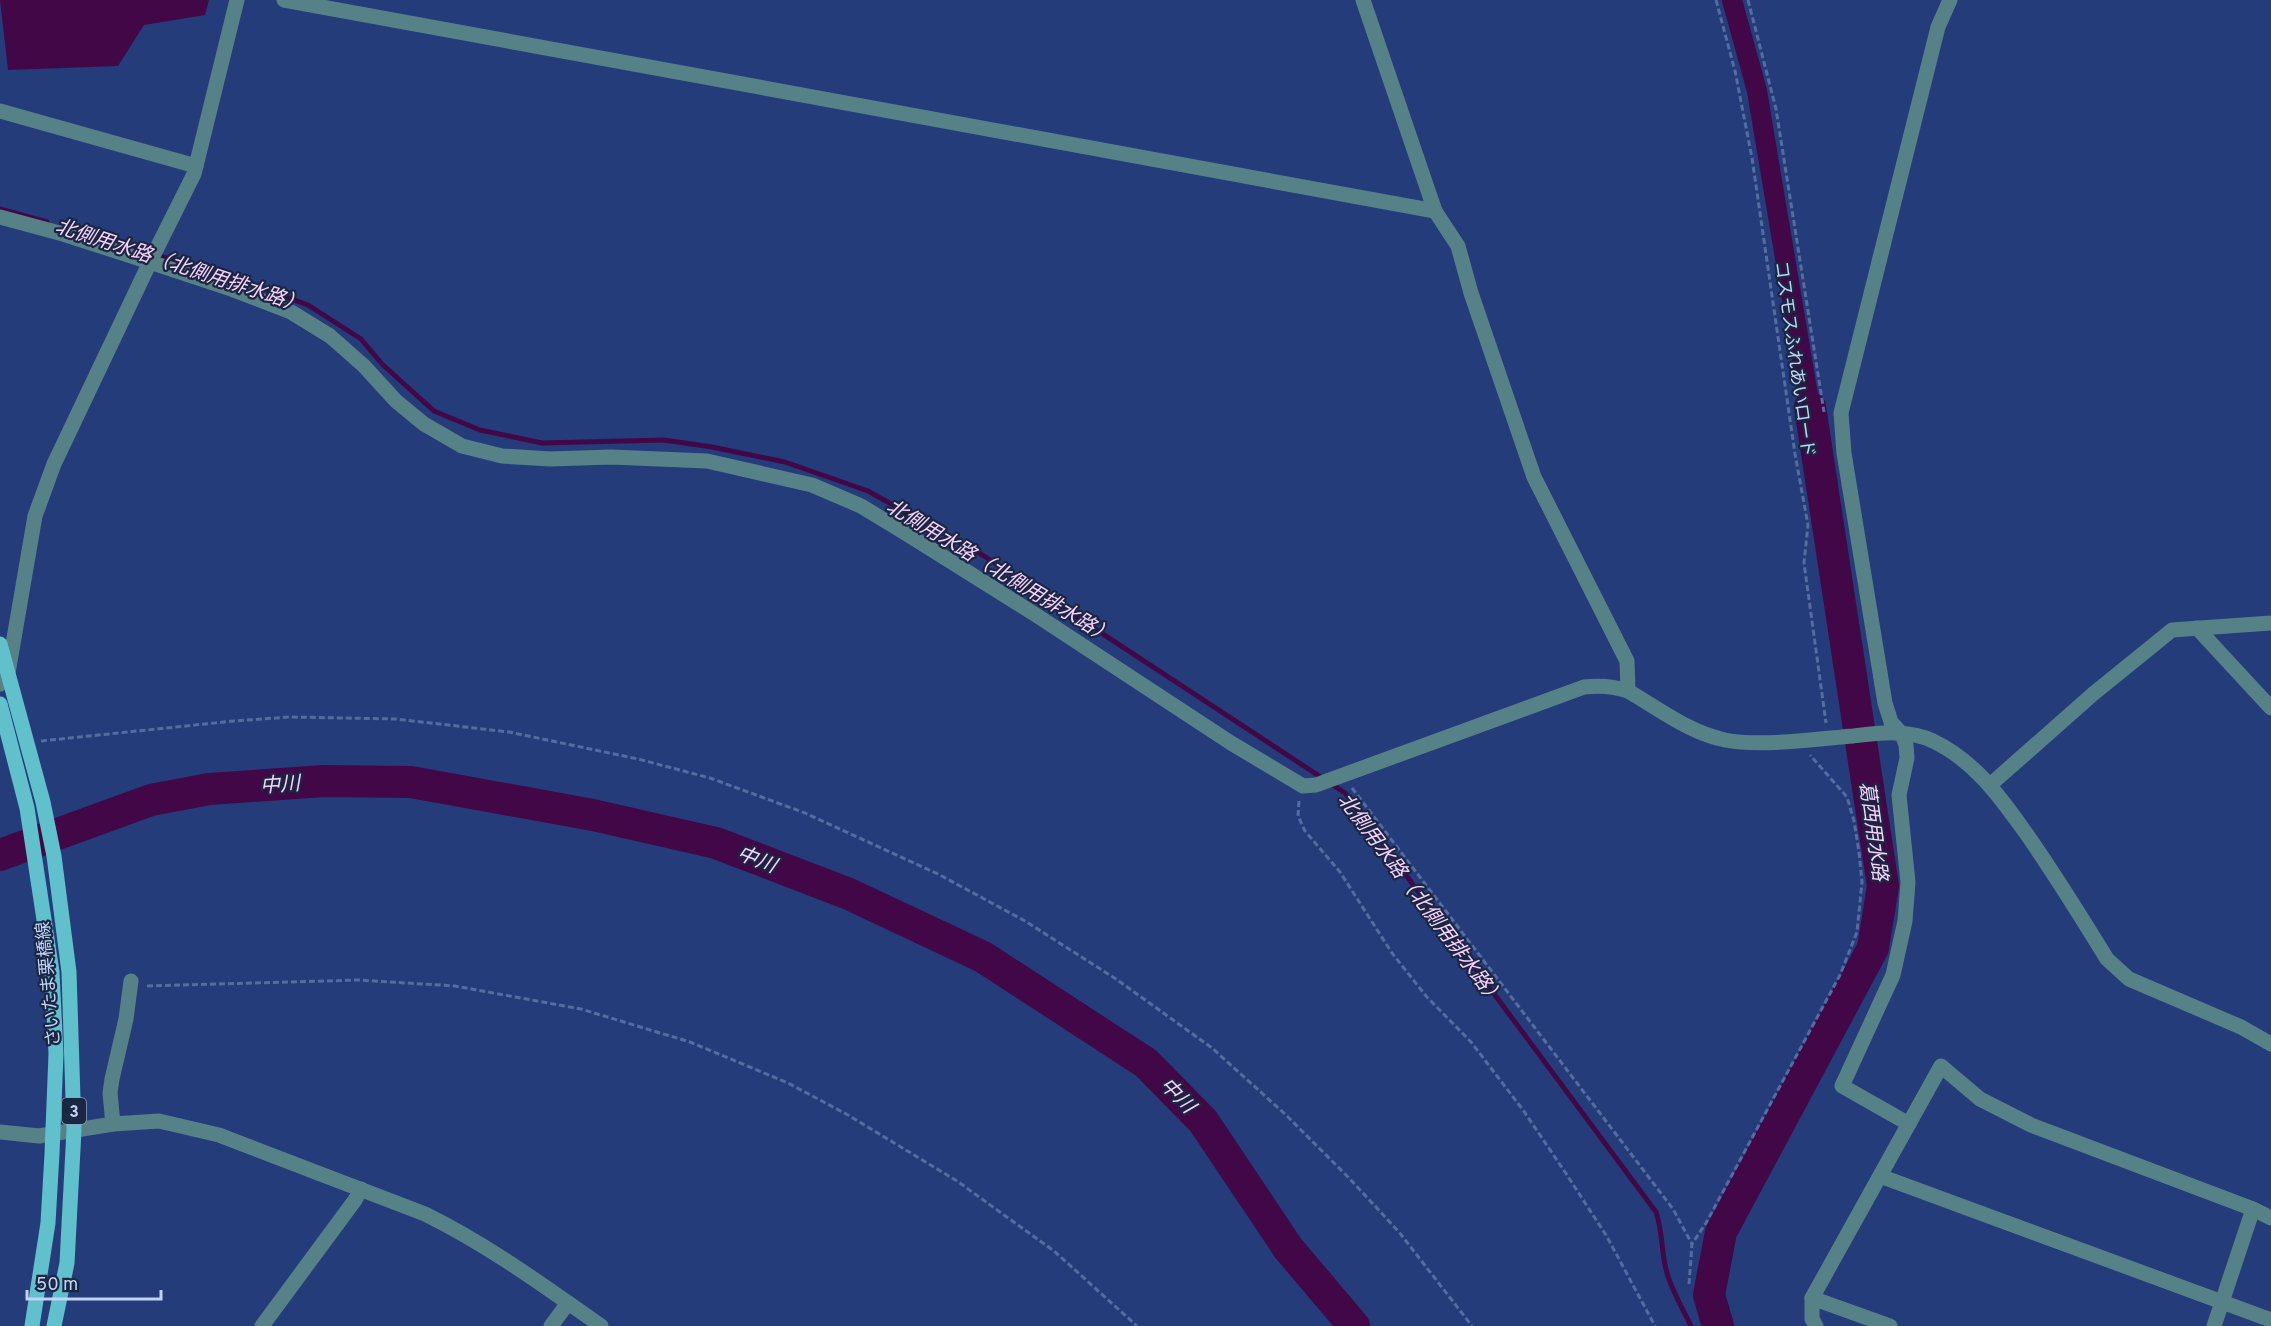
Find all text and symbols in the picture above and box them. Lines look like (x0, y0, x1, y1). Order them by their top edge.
water label: 北側用水路（北側用排水路） (52, 214, 307, 319)
street label: コスモスふれあいロード (1768, 260, 1819, 459)
water label: 北側用水路（北側用排水路） (881, 495, 1117, 651)
water label: 中川 (259, 771, 303, 800)
water label: 葛西用水路 (1852, 780, 1892, 885)
water label: 北側用水路（北側用排水路） (1331, 789, 1508, 1012)
water label: 中川 (733, 842, 781, 881)
street label: さいたま栗橋線 (33, 920, 66, 1047)
water label: 中川 (1153, 1073, 1201, 1121)
road number: 3 (62, 1098, 86, 1124)
scale bar (27, 1263, 160, 1301)
text: 50 m (36, 1274, 78, 1297)

